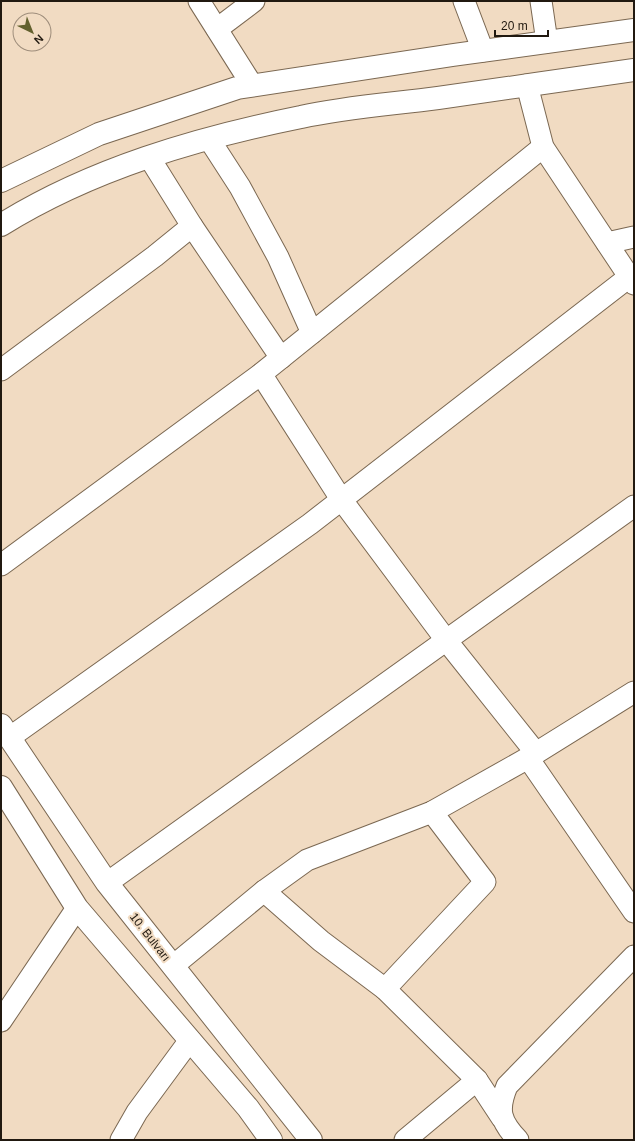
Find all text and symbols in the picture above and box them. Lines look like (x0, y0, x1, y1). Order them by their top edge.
north arrow (12, 12, 52, 52)
scale bar (495, 12, 548, 38)
text: 20 m (501, 19, 528, 33)
text: N (32, 32, 46, 46)
street label: 10. Bulvarı (127, 910, 173, 964)

